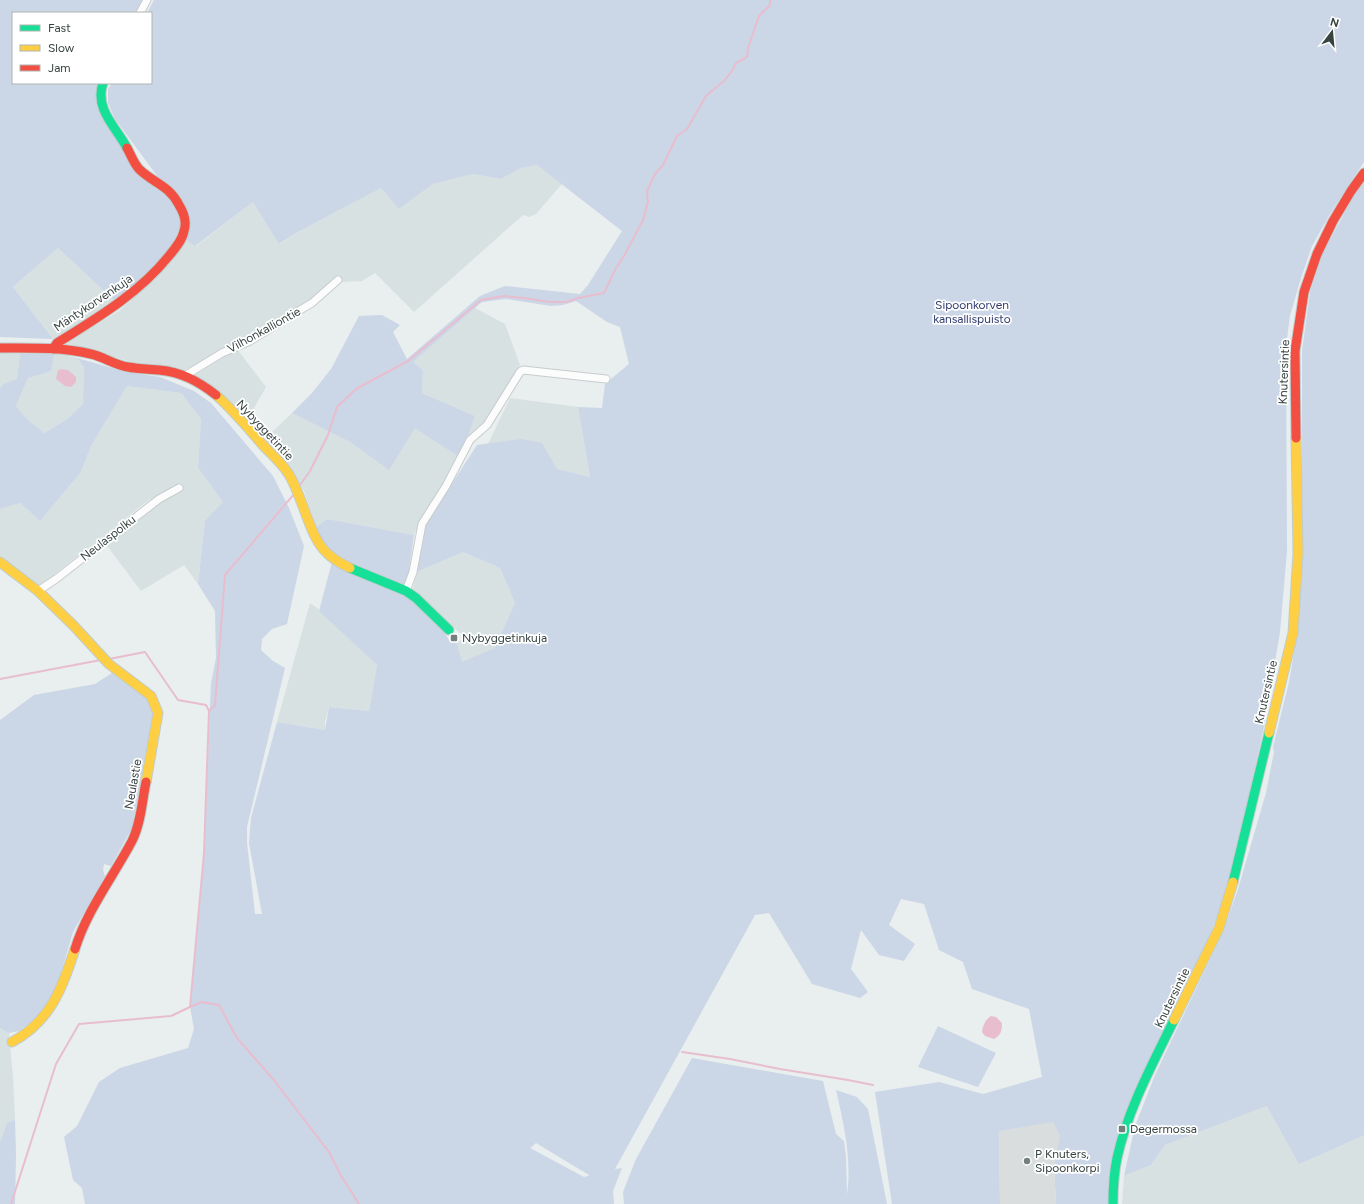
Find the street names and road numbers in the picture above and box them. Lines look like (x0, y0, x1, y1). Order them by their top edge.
street label: Mäntykorvenkuja (51, 272, 135, 334)
street label: Vilhonkalliontie (225, 304, 303, 356)
street label: Knutersintie (1276, 339, 1292, 405)
street label: Nybyggetintie (234, 397, 297, 463)
street label: Neulaspolku (78, 512, 138, 564)
street label: Knutersintie (1252, 658, 1280, 725)
street label: Neulastie (122, 757, 144, 810)
street label: Knutersintie (1152, 965, 1193, 1030)

